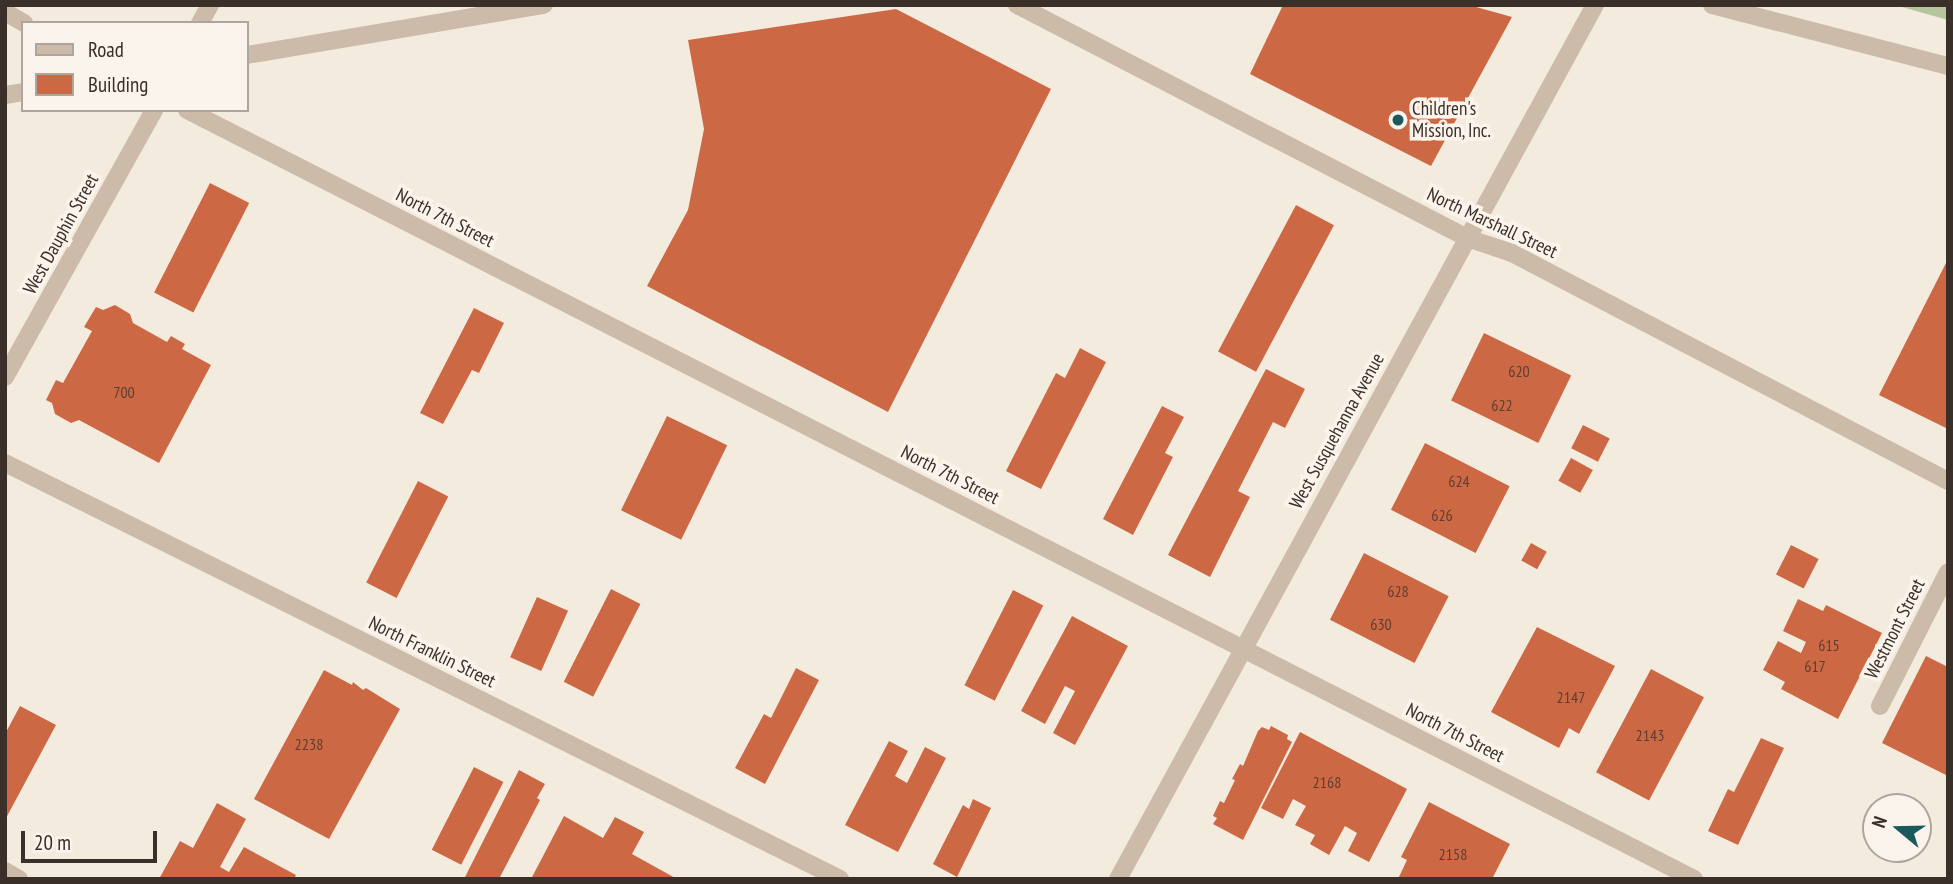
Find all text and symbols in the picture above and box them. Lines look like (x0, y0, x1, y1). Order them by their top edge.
legend (21, 21, 248, 112)
text: Road (88, 36, 124, 63)
text: Building (88, 71, 148, 98)
place label: Children's Mission, Inc. (1412, 98, 1492, 142)
marker: Children's Mission, Inc. (1390, 112, 1406, 128)
street label: West Dauphin Street (19, 170, 103, 298)
street label: North Marshall Street (1423, 183, 1561, 263)
street label: North 7th Street (392, 184, 498, 252)
street label: West Susquehanna Avenue (1285, 349, 1389, 513)
house number: 620 (1508, 361, 1530, 381)
house number: 700 (113, 382, 135, 402)
house number: 622 (1491, 395, 1513, 415)
street label: North 7th Street (897, 441, 1003, 509)
house number: 624 (1448, 471, 1470, 491)
house number: 626 (1431, 505, 1453, 525)
street label: Westmont Street (1860, 575, 1930, 683)
house number: 628 (1387, 581, 1409, 601)
street label: North Franklin Street (365, 611, 499, 693)
house number: 630 (1370, 614, 1392, 634)
house number: 615 (1818, 635, 1840, 655)
house number: 617 (1804, 656, 1826, 676)
house number: 2147 (1557, 687, 1585, 707)
street label: North 7th Street (1402, 699, 1508, 767)
house number: 2143 (1636, 725, 1664, 745)
house number: 2238 (295, 734, 323, 754)
house number: 2168 (1313, 772, 1341, 792)
north arrow (1862, 793, 1932, 863)
text: N (1866, 813, 1892, 831)
scale bar (24, 818, 161, 862)
text: 20 m (34, 829, 71, 856)
house number: 2158 (1439, 844, 1467, 864)

